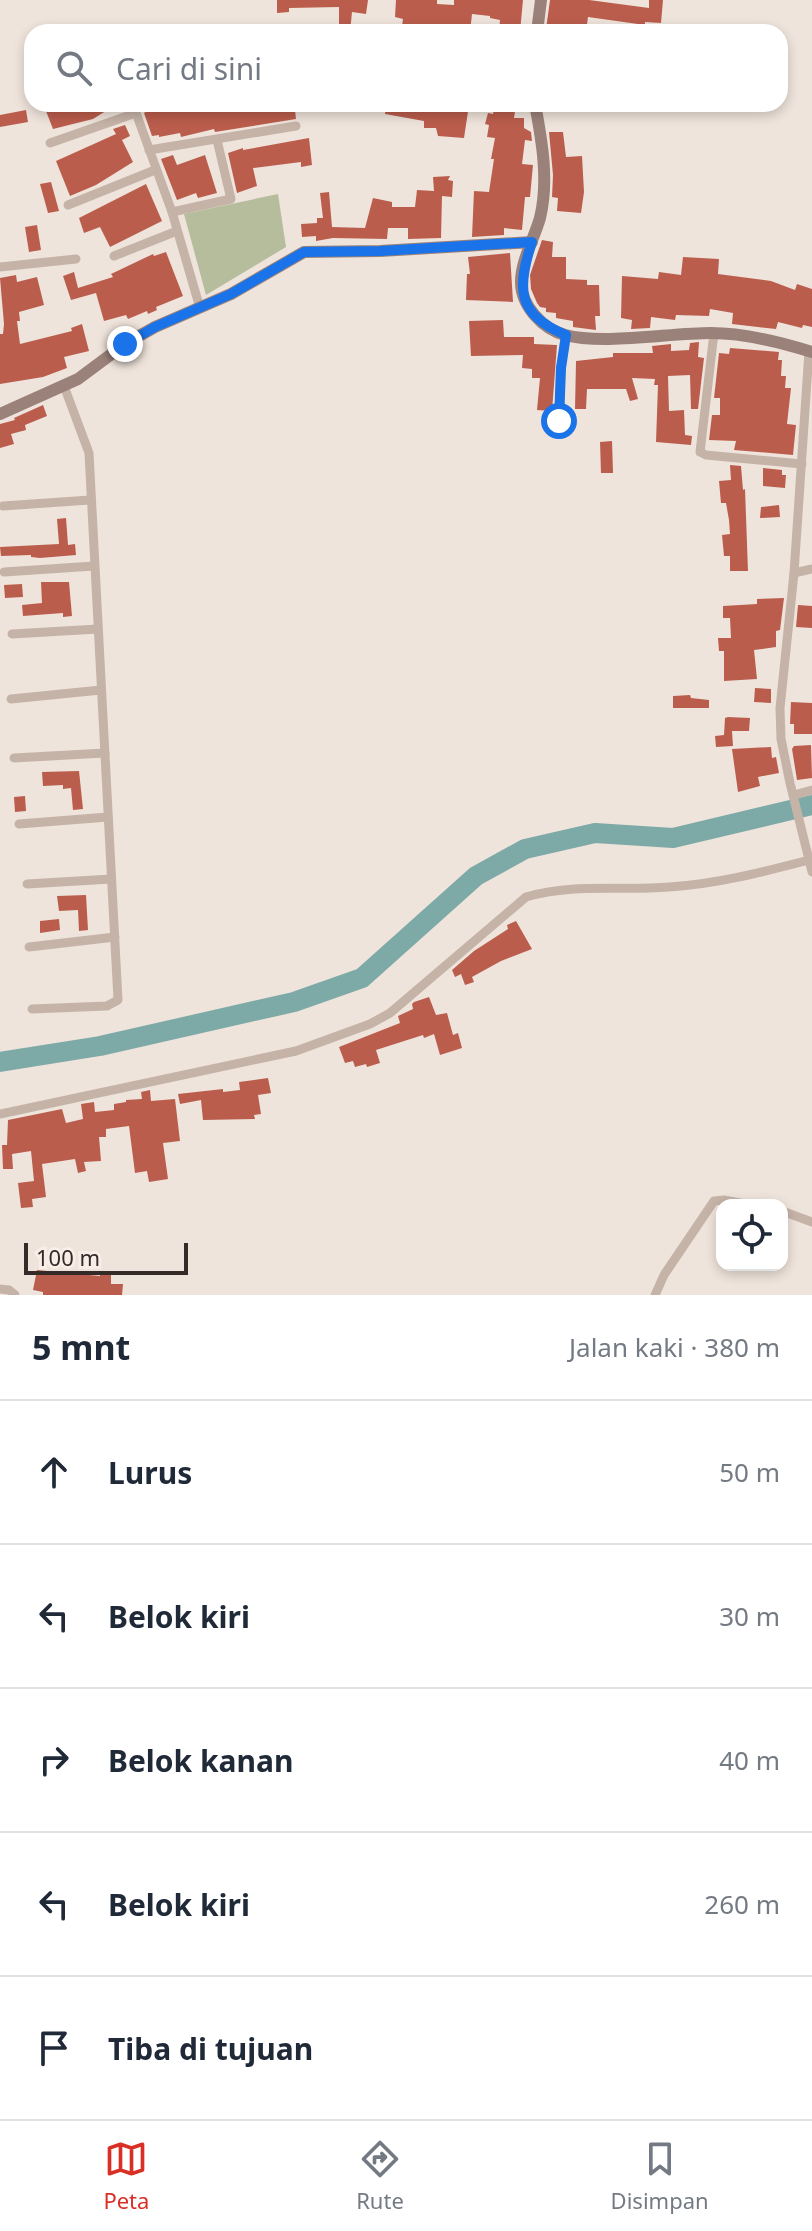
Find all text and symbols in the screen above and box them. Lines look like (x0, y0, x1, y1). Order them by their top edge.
search box (24, 24, 788, 112)
icon: search (52, 46, 96, 90)
text: Cari di sini (116, 48, 262, 89)
route end (107, 326, 143, 362)
route start (541, 403, 577, 439)
map controls (716, 1199, 788, 1271)
button: locate (716, 1199, 788, 1271)
scale bar (24, 1239, 188, 1275)
text: 100 m (36, 1242, 100, 1272)
text: 5 mnt (32, 1324, 130, 1370)
text: Jalan kaki · 380 m (569, 1329, 780, 1365)
icon: ahead (32, 1450, 76, 1494)
text: Lurus (108, 1452, 192, 1493)
text: 50 m (719, 1454, 780, 1490)
icon: left (32, 1594, 76, 1638)
text: Belok kiri (108, 1596, 250, 1637)
text: 30 m (719, 1598, 780, 1634)
icon: right (32, 1738, 76, 1782)
text: Belok kanan (108, 1740, 294, 1781)
text: 40 m (719, 1742, 780, 1778)
icon: left (32, 1882, 76, 1926)
text: Belok kiri (108, 1884, 250, 1925)
text: 260 m (704, 1886, 780, 1922)
icon: arrive (32, 2026, 76, 2070)
text: Tiba di tujuan (108, 2028, 313, 2069)
tab: Peta (103, 2137, 149, 2215)
tab: Rute (356, 2137, 404, 2215)
tab: Disimpan (611, 2137, 709, 2215)

